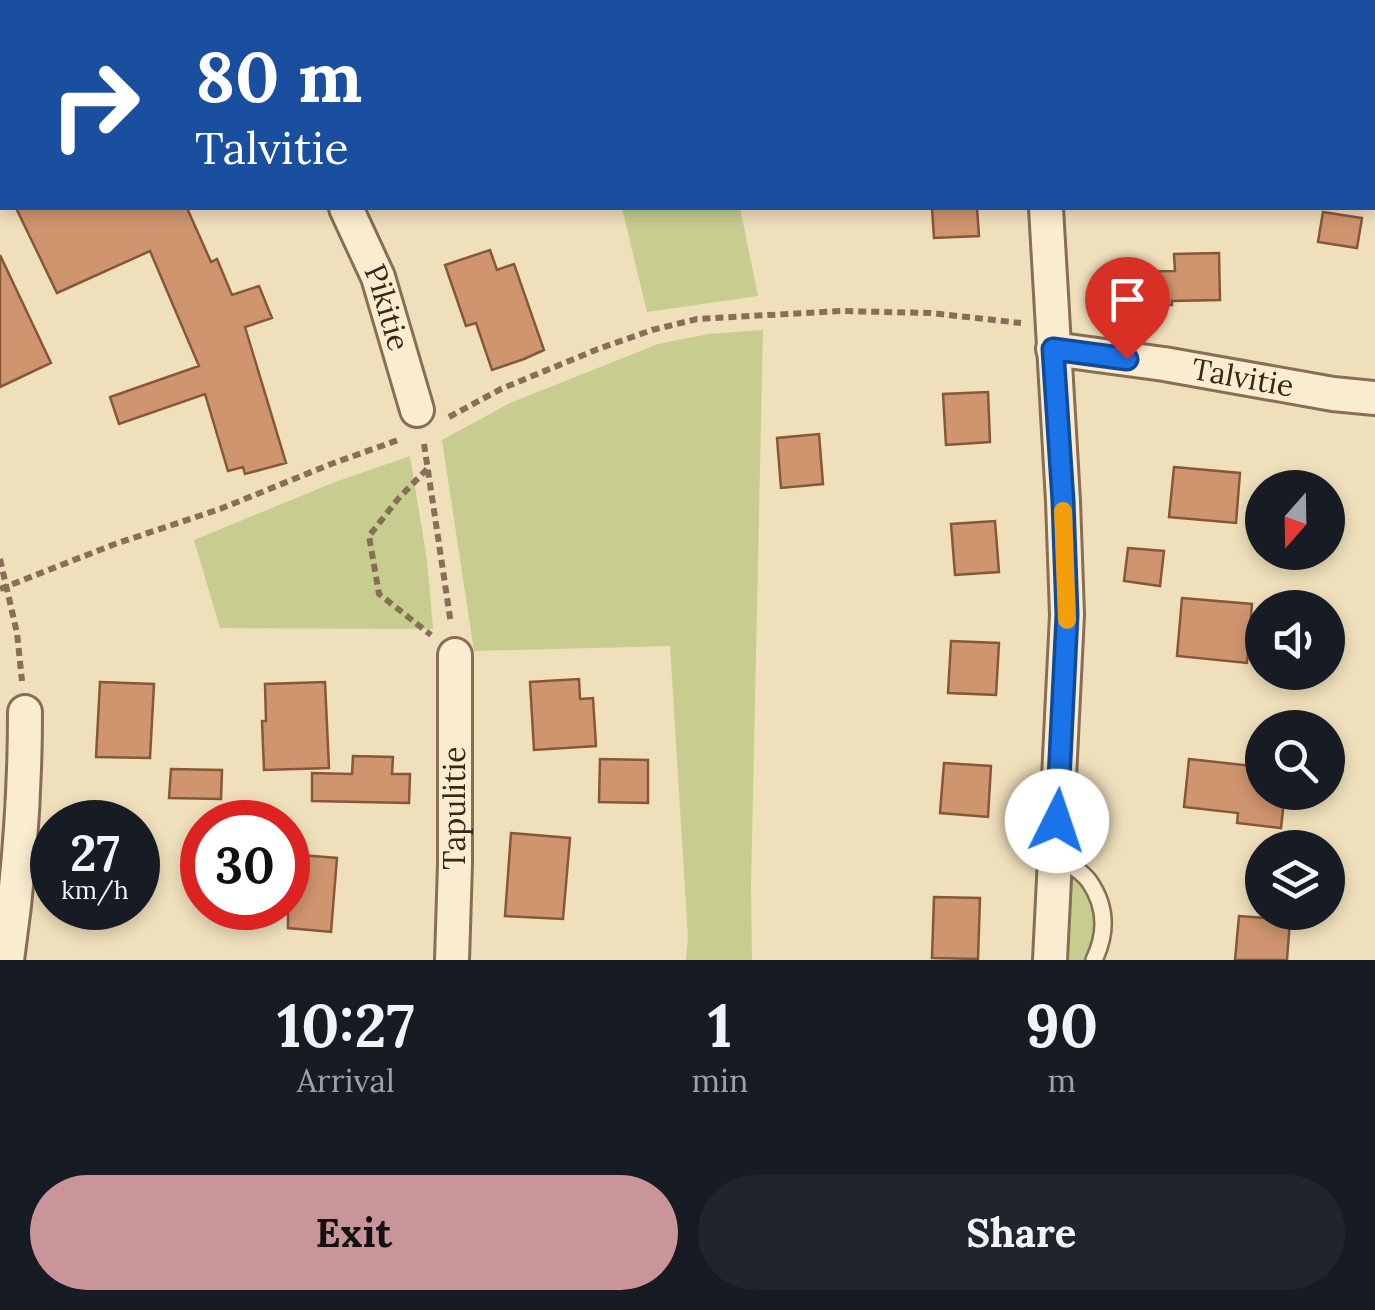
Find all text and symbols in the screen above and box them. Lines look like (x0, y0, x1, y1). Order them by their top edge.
text: 80 m (195, 32, 362, 121)
icon: right (30, 40, 160, 170)
text: Talvitie (195, 119, 349, 176)
pin (1085, 257, 1170, 360)
street label: Pikitie (357, 258, 419, 355)
icon: arrive (1100, 272, 1155, 327)
street label: Talvitie (1189, 349, 1297, 405)
north arrow (1245, 470, 1345, 570)
map controls (1245, 470, 1345, 930)
button: sound (1245, 590, 1345, 690)
button: search (1245, 710, 1345, 810)
street label: Tapulitie (435, 746, 473, 870)
position arrow (1005, 769, 1109, 873)
speed limit sign: 30 (180, 800, 310, 930)
text: 27 (70, 821, 120, 885)
button: layers (1245, 830, 1345, 930)
text: km/h (61, 874, 129, 906)
text: 10:27 (277, 987, 415, 1063)
text: 1 (708, 987, 732, 1063)
text: 90 (1025, 987, 1098, 1063)
text: Arrival (297, 1060, 395, 1101)
text: min (691, 1060, 748, 1101)
text: m (1047, 1060, 1076, 1101)
button: Exit (30, 1175, 678, 1290)
button: Share (698, 1175, 1345, 1290)

